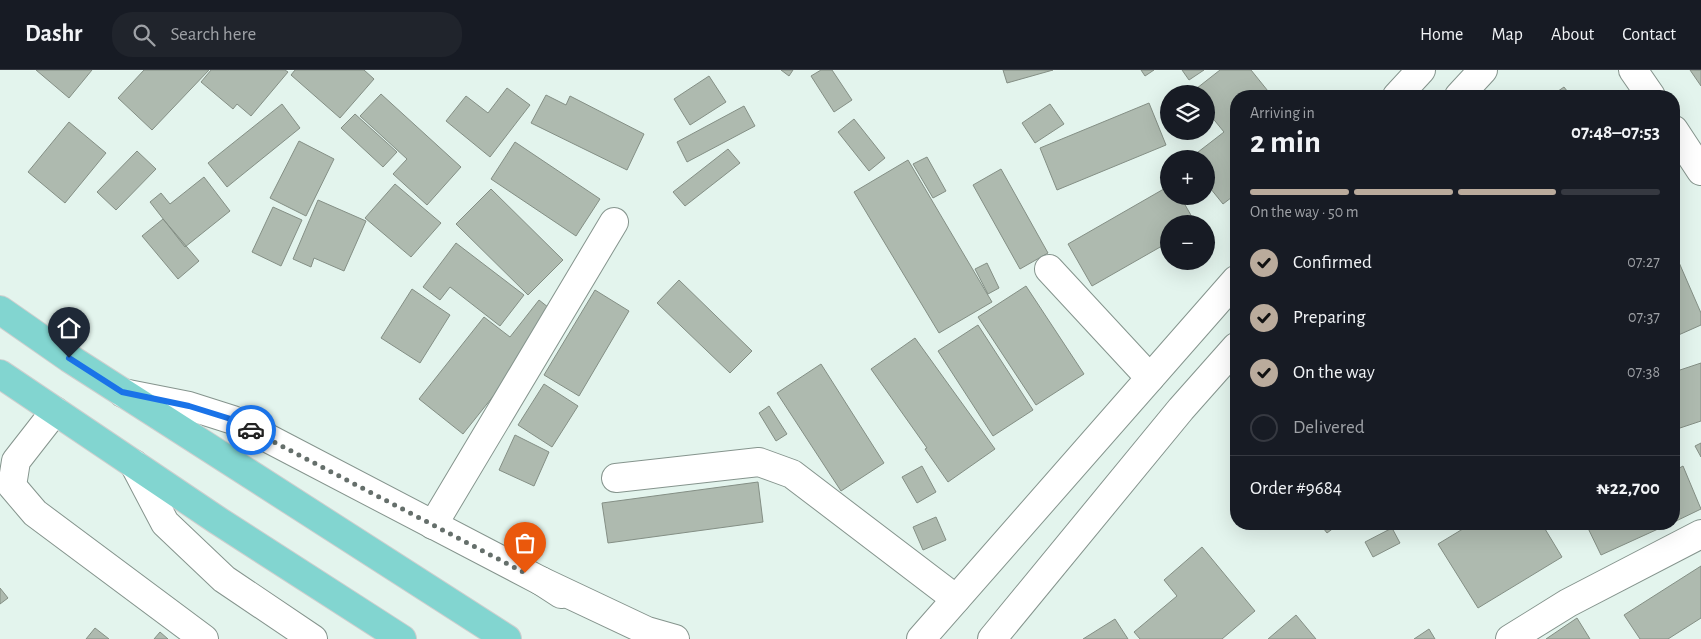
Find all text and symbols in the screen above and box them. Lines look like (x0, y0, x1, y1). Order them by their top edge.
search box (112, 12, 462, 57)
icon: search (130, 21, 158, 49)
text: Dashr (25, 22, 82, 46)
text: Search here (170, 25, 256, 44)
text: Home (1420, 26, 1463, 44)
text: Map (1491, 26, 1523, 44)
text: About (1551, 26, 1594, 44)
text: Contact (1622, 26, 1676, 44)
map controls (1160, 85, 1215, 270)
button: layers (1160, 85, 1215, 140)
text: Arriving in (1250, 105, 1315, 121)
text: 07:48–07:53 (1571, 123, 1660, 142)
text: 2 min (1250, 126, 1321, 158)
button: + (1160, 150, 1215, 205)
text: On the way · 50 m (1250, 204, 1359, 220)
button: − (1160, 215, 1215, 270)
icon: check (1250, 249, 1278, 277)
text: Confirmed (1293, 253, 1372, 272)
text: 07:27 (1627, 254, 1660, 270)
icon: check (1250, 304, 1278, 332)
pin (48, 307, 90, 358)
text: Preparing (1293, 308, 1366, 327)
text: 07:37 (1628, 309, 1660, 325)
icon: home (55, 314, 83, 342)
icon: check (1250, 359, 1278, 387)
text: On the way (1293, 363, 1375, 382)
text: 07:38 (1627, 364, 1660, 380)
courier (226, 405, 276, 455)
icon: car (237, 416, 265, 444)
text: Delivered (1293, 418, 1365, 437)
text: Order #9684 (1250, 479, 1342, 498)
text: ₦22,700 (1596, 479, 1660, 498)
pin (504, 522, 546, 573)
icon: bag (511, 529, 539, 557)

